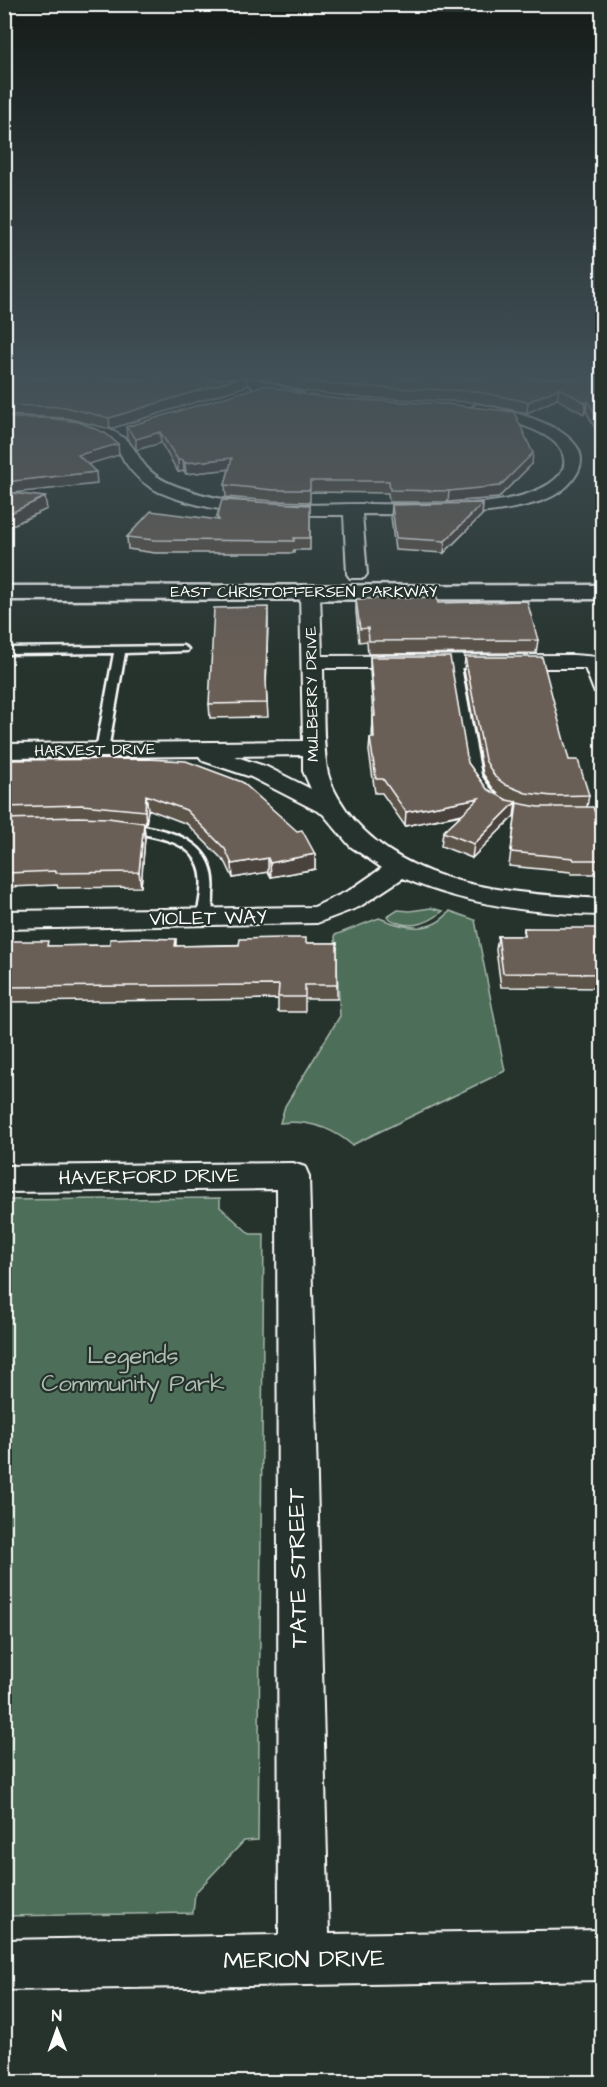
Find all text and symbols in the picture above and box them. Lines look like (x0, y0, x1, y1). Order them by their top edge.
street label: EAST CHRISTOFFERSEN PARKWAY (171, 581, 438, 603)
street label: MULBERRY DRIVE (300, 625, 324, 762)
street label: HARVEST DRIVE (34, 738, 156, 762)
street label: VIOLET WAY (149, 903, 267, 933)
street label: HAVERFORD DRIVE (58, 1161, 240, 1193)
park label: Legends Community Park (41, 1339, 225, 1402)
street label: TATE STREET (280, 1488, 316, 1648)
street label: MERION DRIVE (223, 1942, 385, 1978)
north arrow (27, 2000, 87, 2060)
text: N (52, 2005, 62, 2027)

